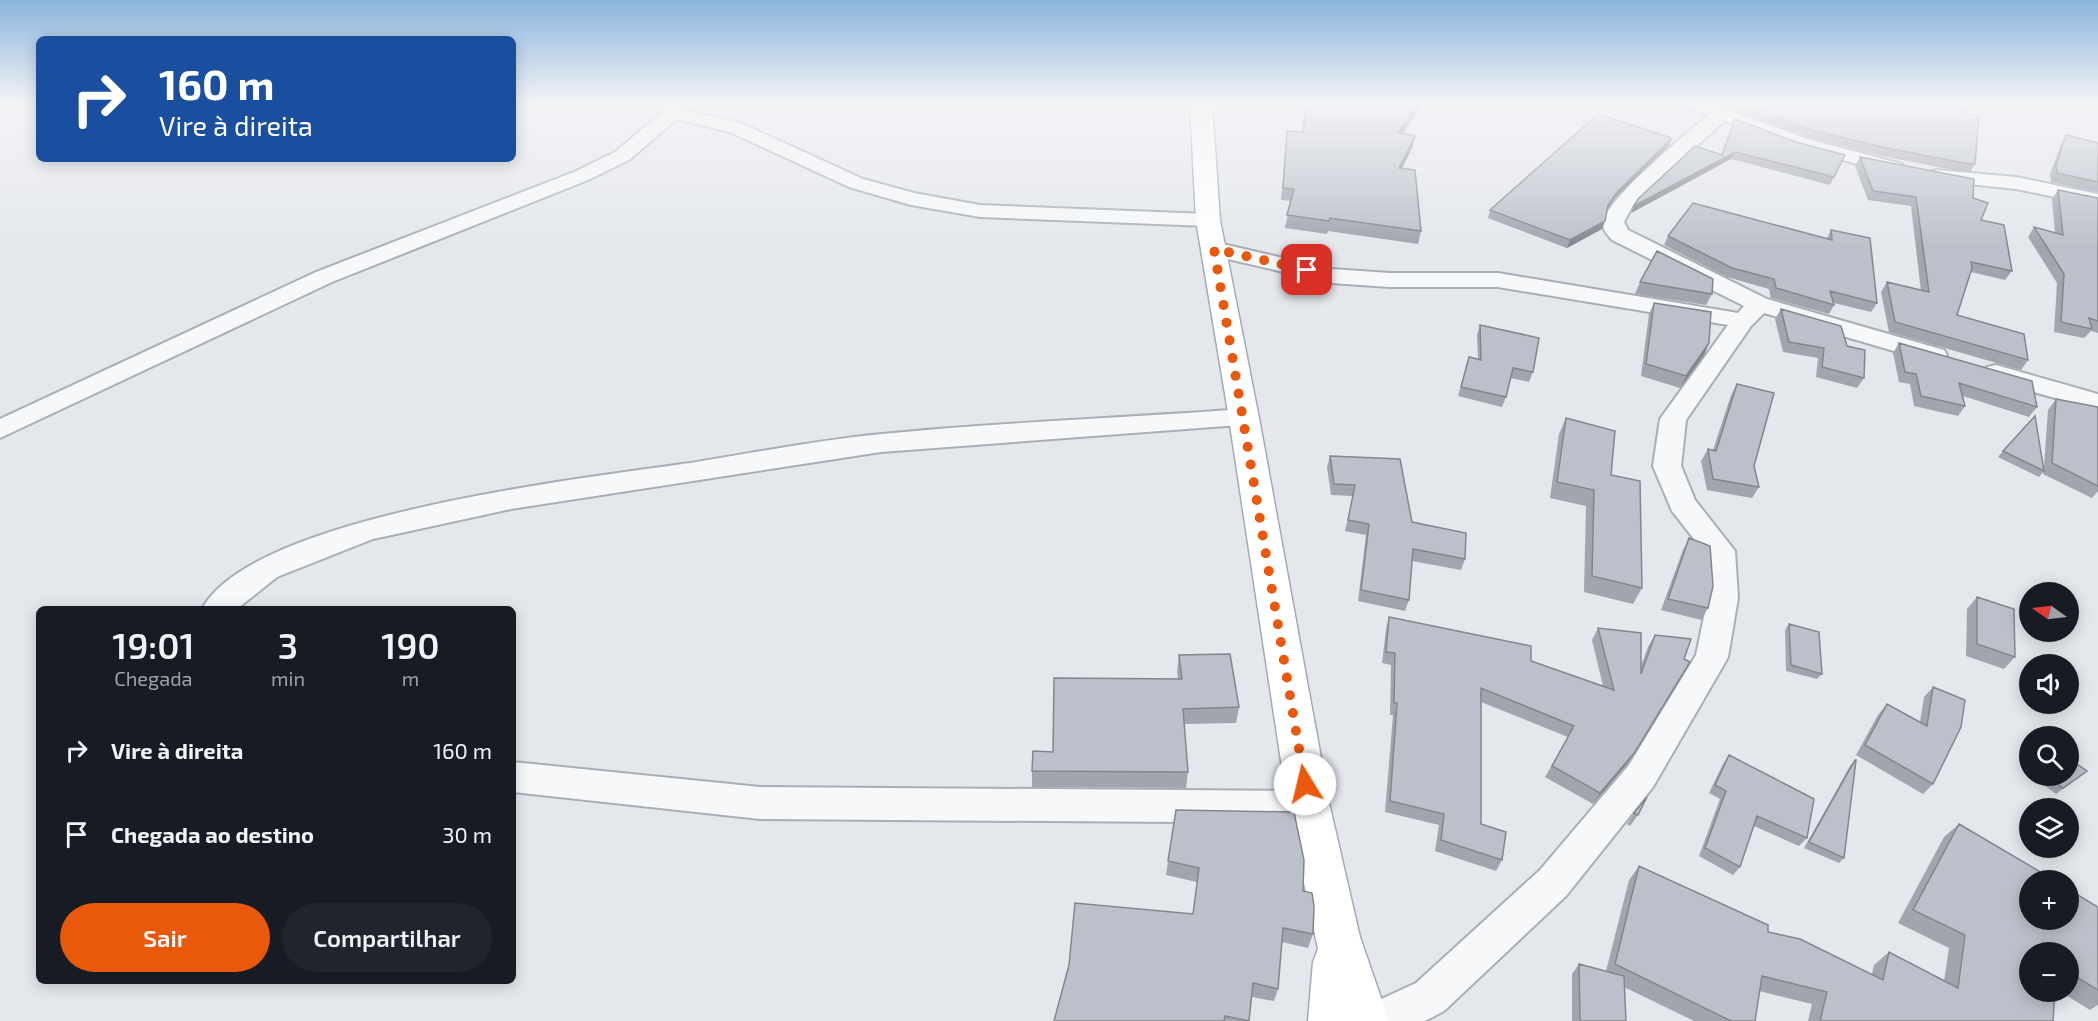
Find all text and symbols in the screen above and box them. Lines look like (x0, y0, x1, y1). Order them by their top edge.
text: 160 m (159, 58, 275, 108)
icon: right (60, 60, 138, 138)
text: Vire à direita (159, 109, 313, 141)
pin (1281, 244, 1332, 295)
icon: arrive (1290, 253, 1323, 286)
north arrow (2019, 582, 2079, 642)
map controls (2019, 582, 2079, 1002)
text: 19:01 (112, 623, 195, 666)
text: 3 (278, 623, 298, 666)
text: 190 (381, 623, 440, 666)
button: sound (2019, 654, 2079, 714)
text: Chegada (114, 666, 193, 690)
text: min (271, 666, 305, 690)
text: m (402, 666, 419, 690)
button: search (2019, 726, 2079, 786)
icon: right (60, 734, 93, 767)
text: Vire à direita (111, 737, 243, 763)
text: 160 m (433, 737, 492, 763)
position arrow (1273, 752, 1337, 816)
button: layers (2019, 798, 2079, 858)
icon: arrive (60, 818, 93, 851)
text: Chegada ao destino (111, 821, 314, 847)
text: 30 m (442, 821, 492, 847)
button: + (2019, 870, 2079, 930)
button: Sair (60, 903, 270, 972)
button: Compartilhar (282, 903, 492, 972)
button: − (2019, 942, 2079, 1002)

